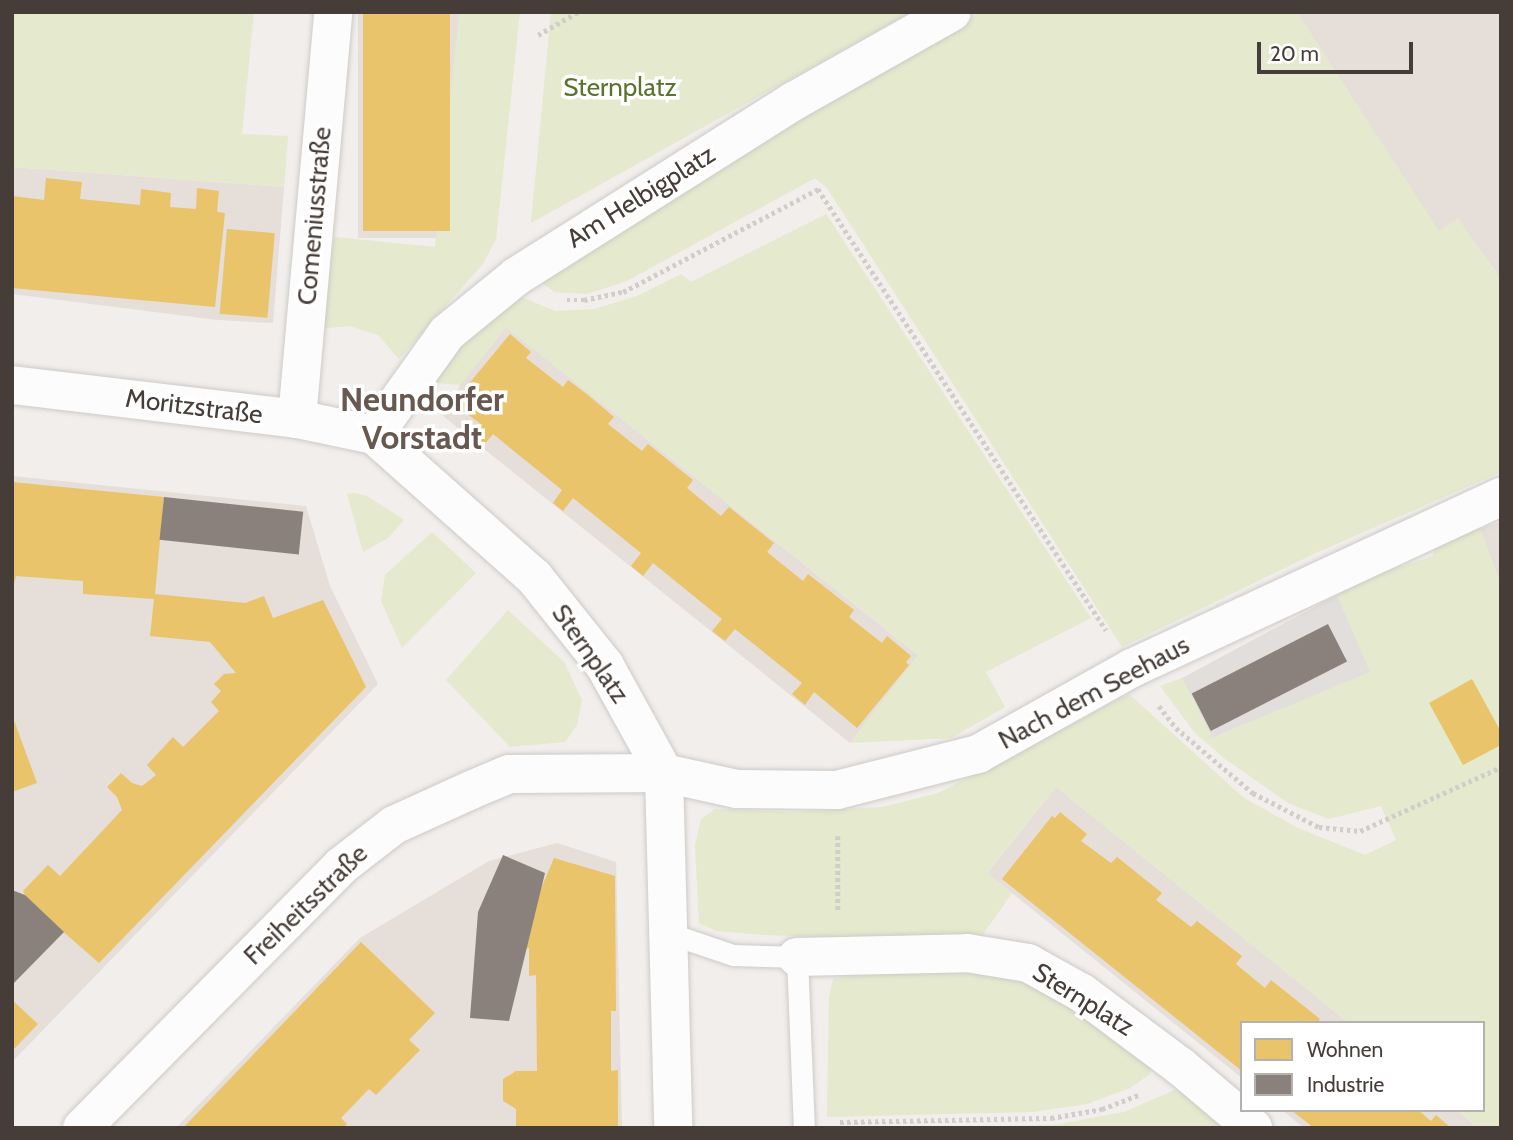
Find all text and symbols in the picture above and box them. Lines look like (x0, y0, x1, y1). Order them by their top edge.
scale bar (1261, 28, 1417, 72)
text: 20 m (1270, 41, 1319, 66)
park label: Sternplatz (563, 72, 677, 104)
street label: Comeniusstraße (292, 126, 338, 306)
street label: Am Helbigplatz (561, 139, 721, 255)
district label: Neundorfer Vorstadt (340, 380, 504, 458)
street label: Moritzstraße (124, 383, 264, 431)
street label: Sternplatz (545, 599, 635, 709)
street label: Nach dem Seehaus (993, 630, 1195, 756)
street label: Freiheitsstraße (238, 838, 374, 972)
street label: Sternplatz (1027, 957, 1139, 1043)
legend (1240, 1021, 1485, 1112)
text: Wohnen (1307, 1037, 1383, 1062)
text: Industrie (1307, 1072, 1384, 1097)

